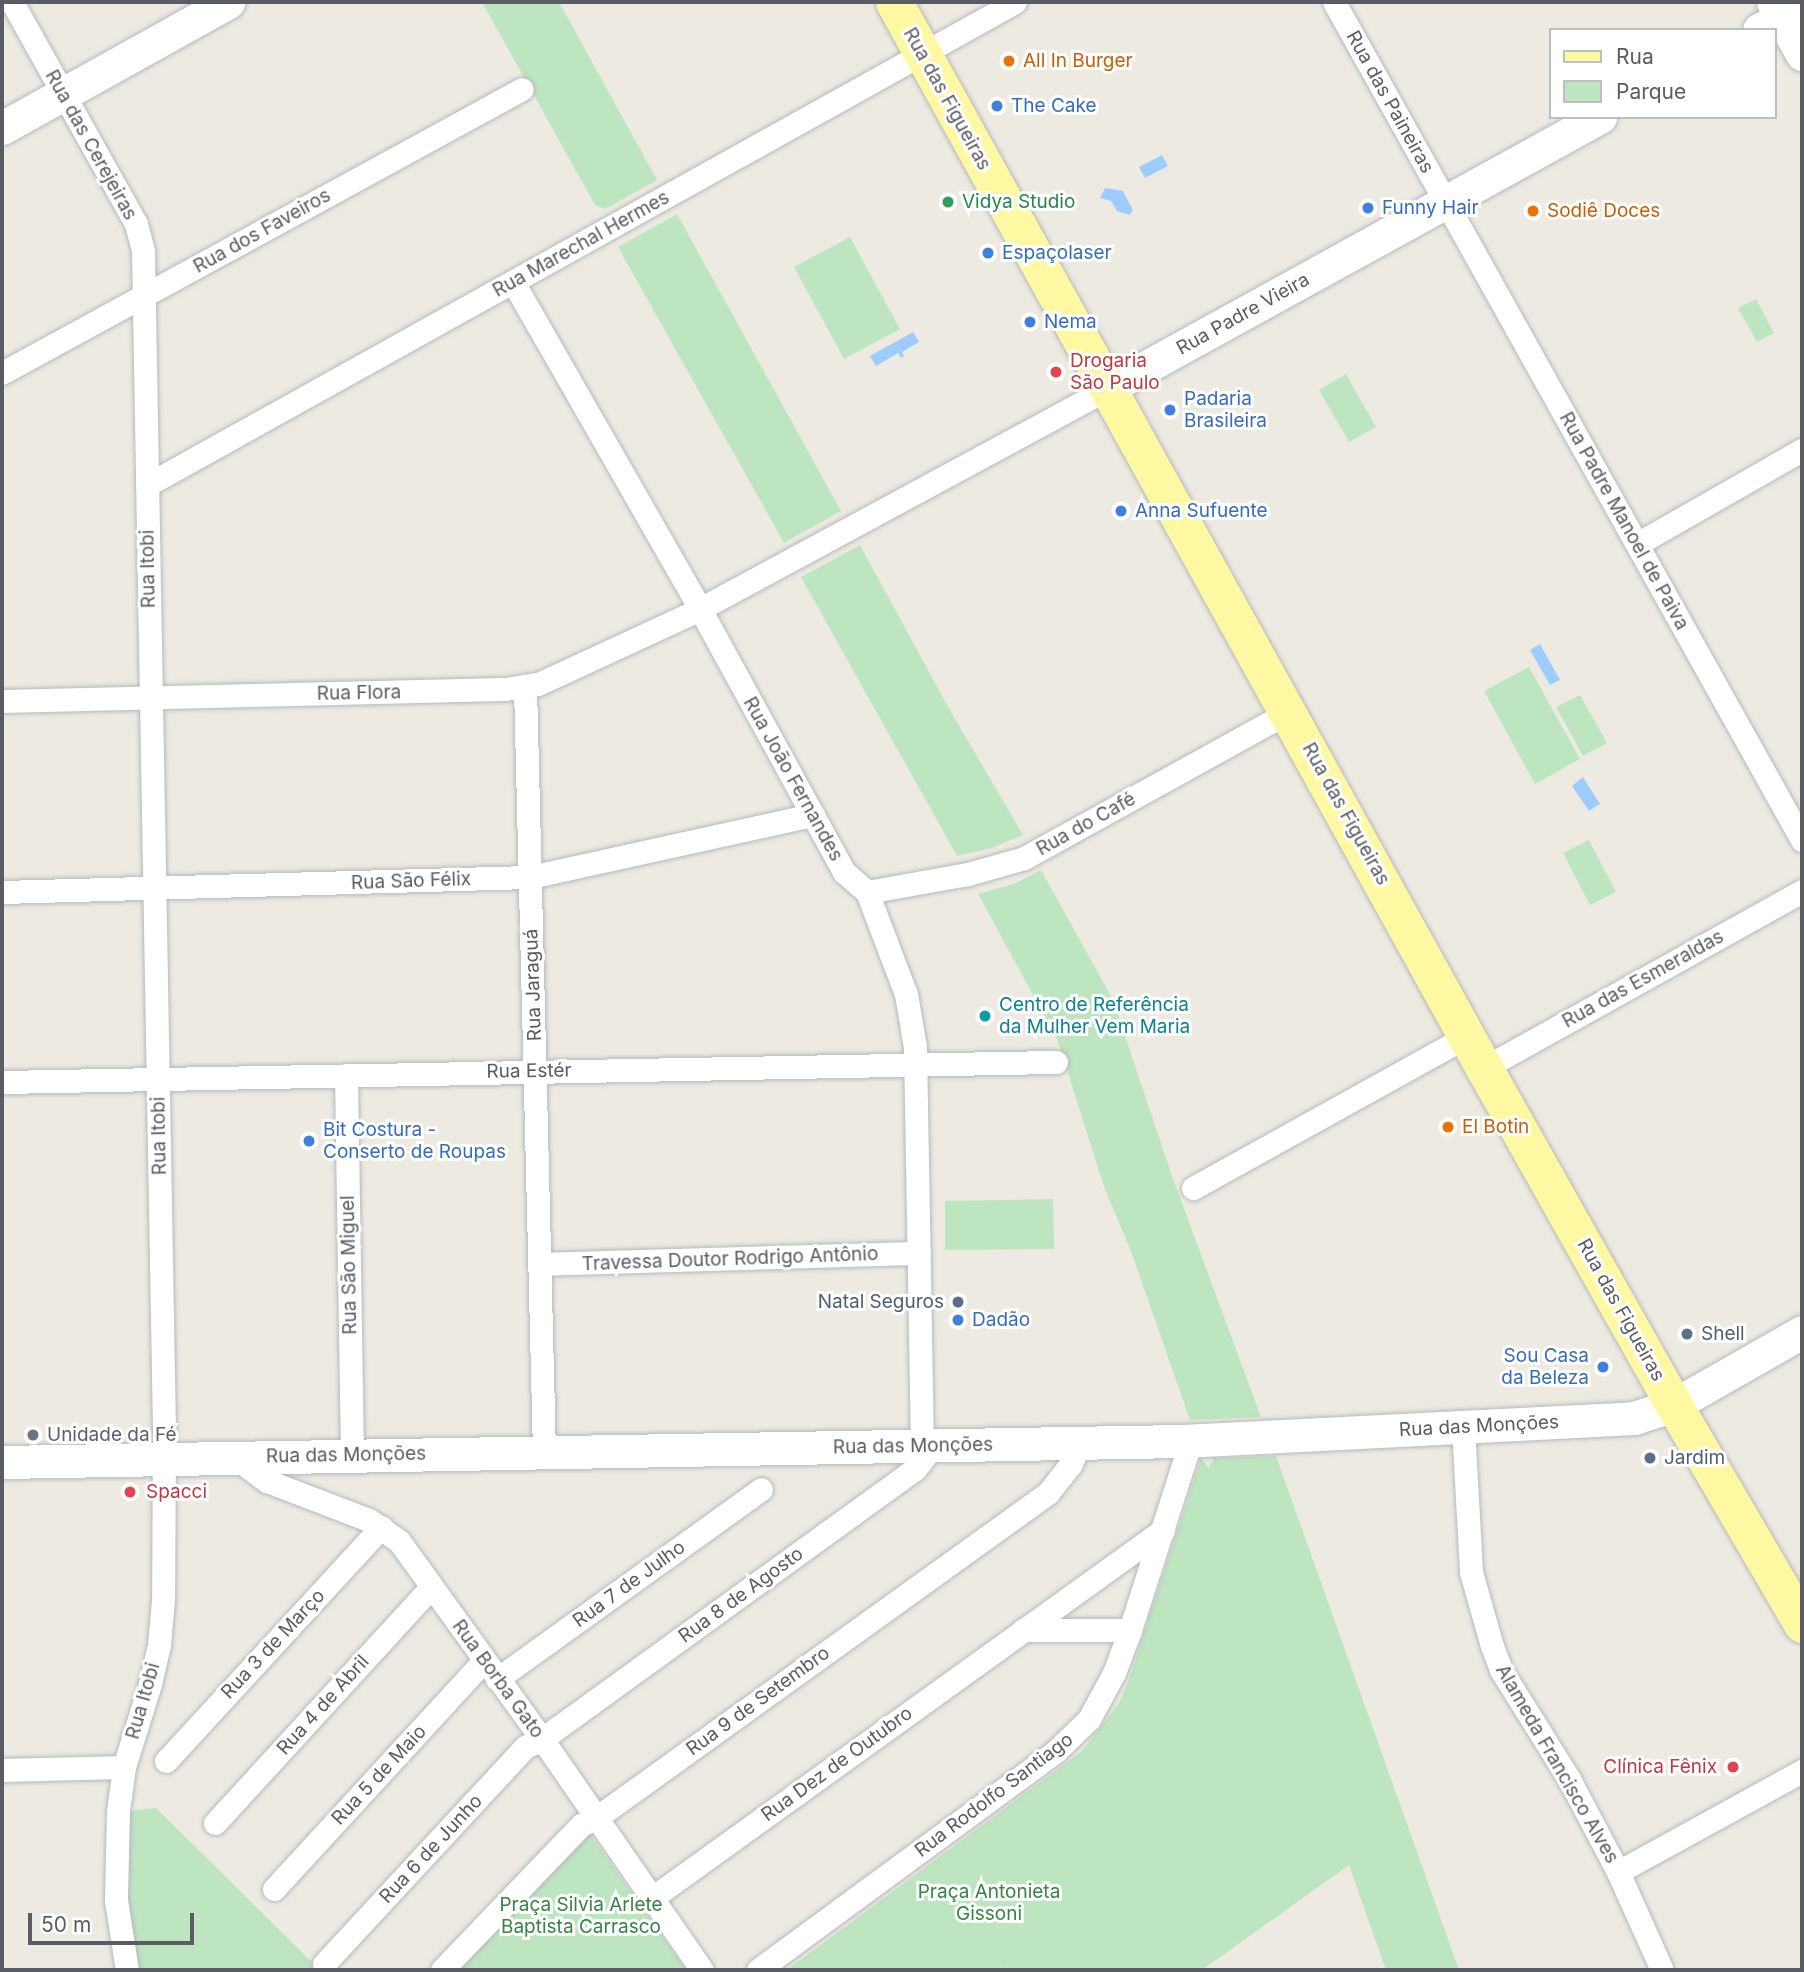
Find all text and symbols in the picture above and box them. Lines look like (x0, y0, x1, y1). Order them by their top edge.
street label: Rua das Figueiras (898, 24, 996, 174)
street label: Rua das Paineiras (1341, 27, 1439, 177)
legend (1548, 28, 1776, 119)
text: Rua (1616, 44, 1654, 69)
place label: All In Burger (1023, 50, 1133, 72)
marker: All In Burger (1001, 53, 1017, 69)
street label: Rua das Cerejeiras (40, 66, 142, 224)
text: Parque (1616, 79, 1686, 104)
place label: The Cake (1011, 95, 1097, 117)
marker: The Cake (989, 98, 1005, 114)
street label: Rua dos Faveiros (189, 184, 335, 278)
street label: Rua Marechal Hermes (489, 186, 673, 302)
place label: Vidya Studio (962, 191, 1075, 213)
marker: Vidya Studio (940, 194, 956, 210)
place label: Funny Hair (1382, 197, 1479, 219)
marker: Funny Hair (1360, 200, 1376, 216)
place label: Sodiê Doces (1547, 200, 1660, 222)
marker: Sodiê Doces (1525, 203, 1541, 219)
place label: Espaçolaser (1002, 242, 1112, 264)
marker: Espaçolaser (980, 245, 996, 261)
street label: Rua Padre Vieira (1173, 268, 1313, 360)
place label: Nema (1044, 311, 1097, 333)
marker: Nema (1022, 314, 1038, 330)
place label: Drogaria São Paulo (1070, 350, 1160, 394)
marker: Drogaria São Paulo (1048, 364, 1064, 380)
place label: Padaria Brasileira (1184, 388, 1267, 432)
marker: Padaria Brasileira (1162, 402, 1178, 418)
street label: Rua Padre Manoel de Paiva (1555, 408, 1693, 634)
place label: Anna Sufuente (1135, 500, 1268, 522)
marker: Anna Sufuente (1113, 503, 1129, 519)
street label: Rua Itobi (136, 530, 160, 608)
street label: Rua Flora (317, 681, 401, 705)
street label: Rua João Fernandes (738, 693, 848, 865)
street label: Rua das Figueiras (1297, 739, 1395, 889)
street label: Rua do Café (1032, 787, 1140, 861)
street label: Rua São Félix (351, 868, 471, 894)
street label: Rua das Esmeraldas (1558, 925, 1728, 1033)
street label: Rua Jaraguá (520, 928, 546, 1042)
place label: Centro de Referência da Mulher Vem Maria (999, 994, 1190, 1038)
marker: Centro de Referência da Mulher Vem Maria (977, 1008, 993, 1024)
street label: Rua Estér (486, 1059, 572, 1083)
street label: Rua Itobi (147, 1097, 171, 1175)
place label: El Botin (1462, 1116, 1529, 1138)
place label: Bit Costura - Conserto de Roupas (323, 1119, 506, 1163)
marker: El Botin (1440, 1119, 1456, 1135)
marker: Bit Costura - Conserto de Roupas (301, 1133, 317, 1149)
street label: Rua São Miguel (336, 1195, 362, 1335)
street label: Rua das Figueiras (1572, 1235, 1670, 1385)
street label: Travessa Doutor Rodrigo Antônio (581, 1242, 879, 1276)
place label: Natal Seguros (818, 1291, 944, 1313)
marker: Natal Seguros (950, 1294, 966, 1310)
place label: Dadão (972, 1309, 1030, 1331)
marker: Dadão (950, 1312, 966, 1328)
place label: Shell (1701, 1323, 1745, 1345)
marker: Shell (1679, 1326, 1695, 1342)
place label: Sou Casa da Beleza (1501, 1345, 1589, 1389)
marker: Sou Casa da Beleza (1595, 1359, 1611, 1375)
street label: Rua das Monções (1398, 1410, 1560, 1442)
place label: Unidade da Fé (47, 1424, 177, 1446)
marker: Unidade da Fé (25, 1427, 41, 1443)
street label: Rua das Monções (833, 1433, 993, 1459)
street label: Rua das Monções (266, 1442, 426, 1468)
place label: Jardim (1664, 1447, 1725, 1469)
marker: Jardim (1642, 1450, 1658, 1466)
place label: Spacci (146, 1481, 207, 1503)
marker: Spacci (120, 1482, 140, 1502)
street label: Rua 7 de Julho (569, 1536, 689, 1632)
street label: Rua 8 de Agosto (674, 1542, 808, 1648)
street label: Rua 3 de Março (216, 1584, 330, 1704)
street label: Rua Borba Gato (447, 1615, 549, 1743)
street label: Rua 9 de Setembro (682, 1641, 834, 1761)
street label: Rua 4 de Abril (272, 1650, 374, 1760)
street label: Rua Itobi (121, 1660, 165, 1742)
street label: Alameda Francisco Alves (1491, 1661, 1623, 1867)
street label: Rua Dez de Outubro (757, 1702, 917, 1826)
street label: Rua 5 de Maio (327, 1720, 431, 1830)
street label: Rua Rodolfo Santiago (910, 1728, 1078, 1862)
place label: Clínica Fênix (1603, 1756, 1717, 1778)
marker: Clínica Fênix (1723, 1757, 1743, 1777)
street label: Rua 6 de Junho (375, 1790, 487, 1908)
park label: Praça Antonieta Gissoni (918, 1881, 1060, 1925)
park label: Praça Silvia Arlete Baptista Carrasco (499, 1894, 663, 1938)
scale bar (32, 1898, 198, 1942)
text: 50 m (41, 1912, 91, 1937)

